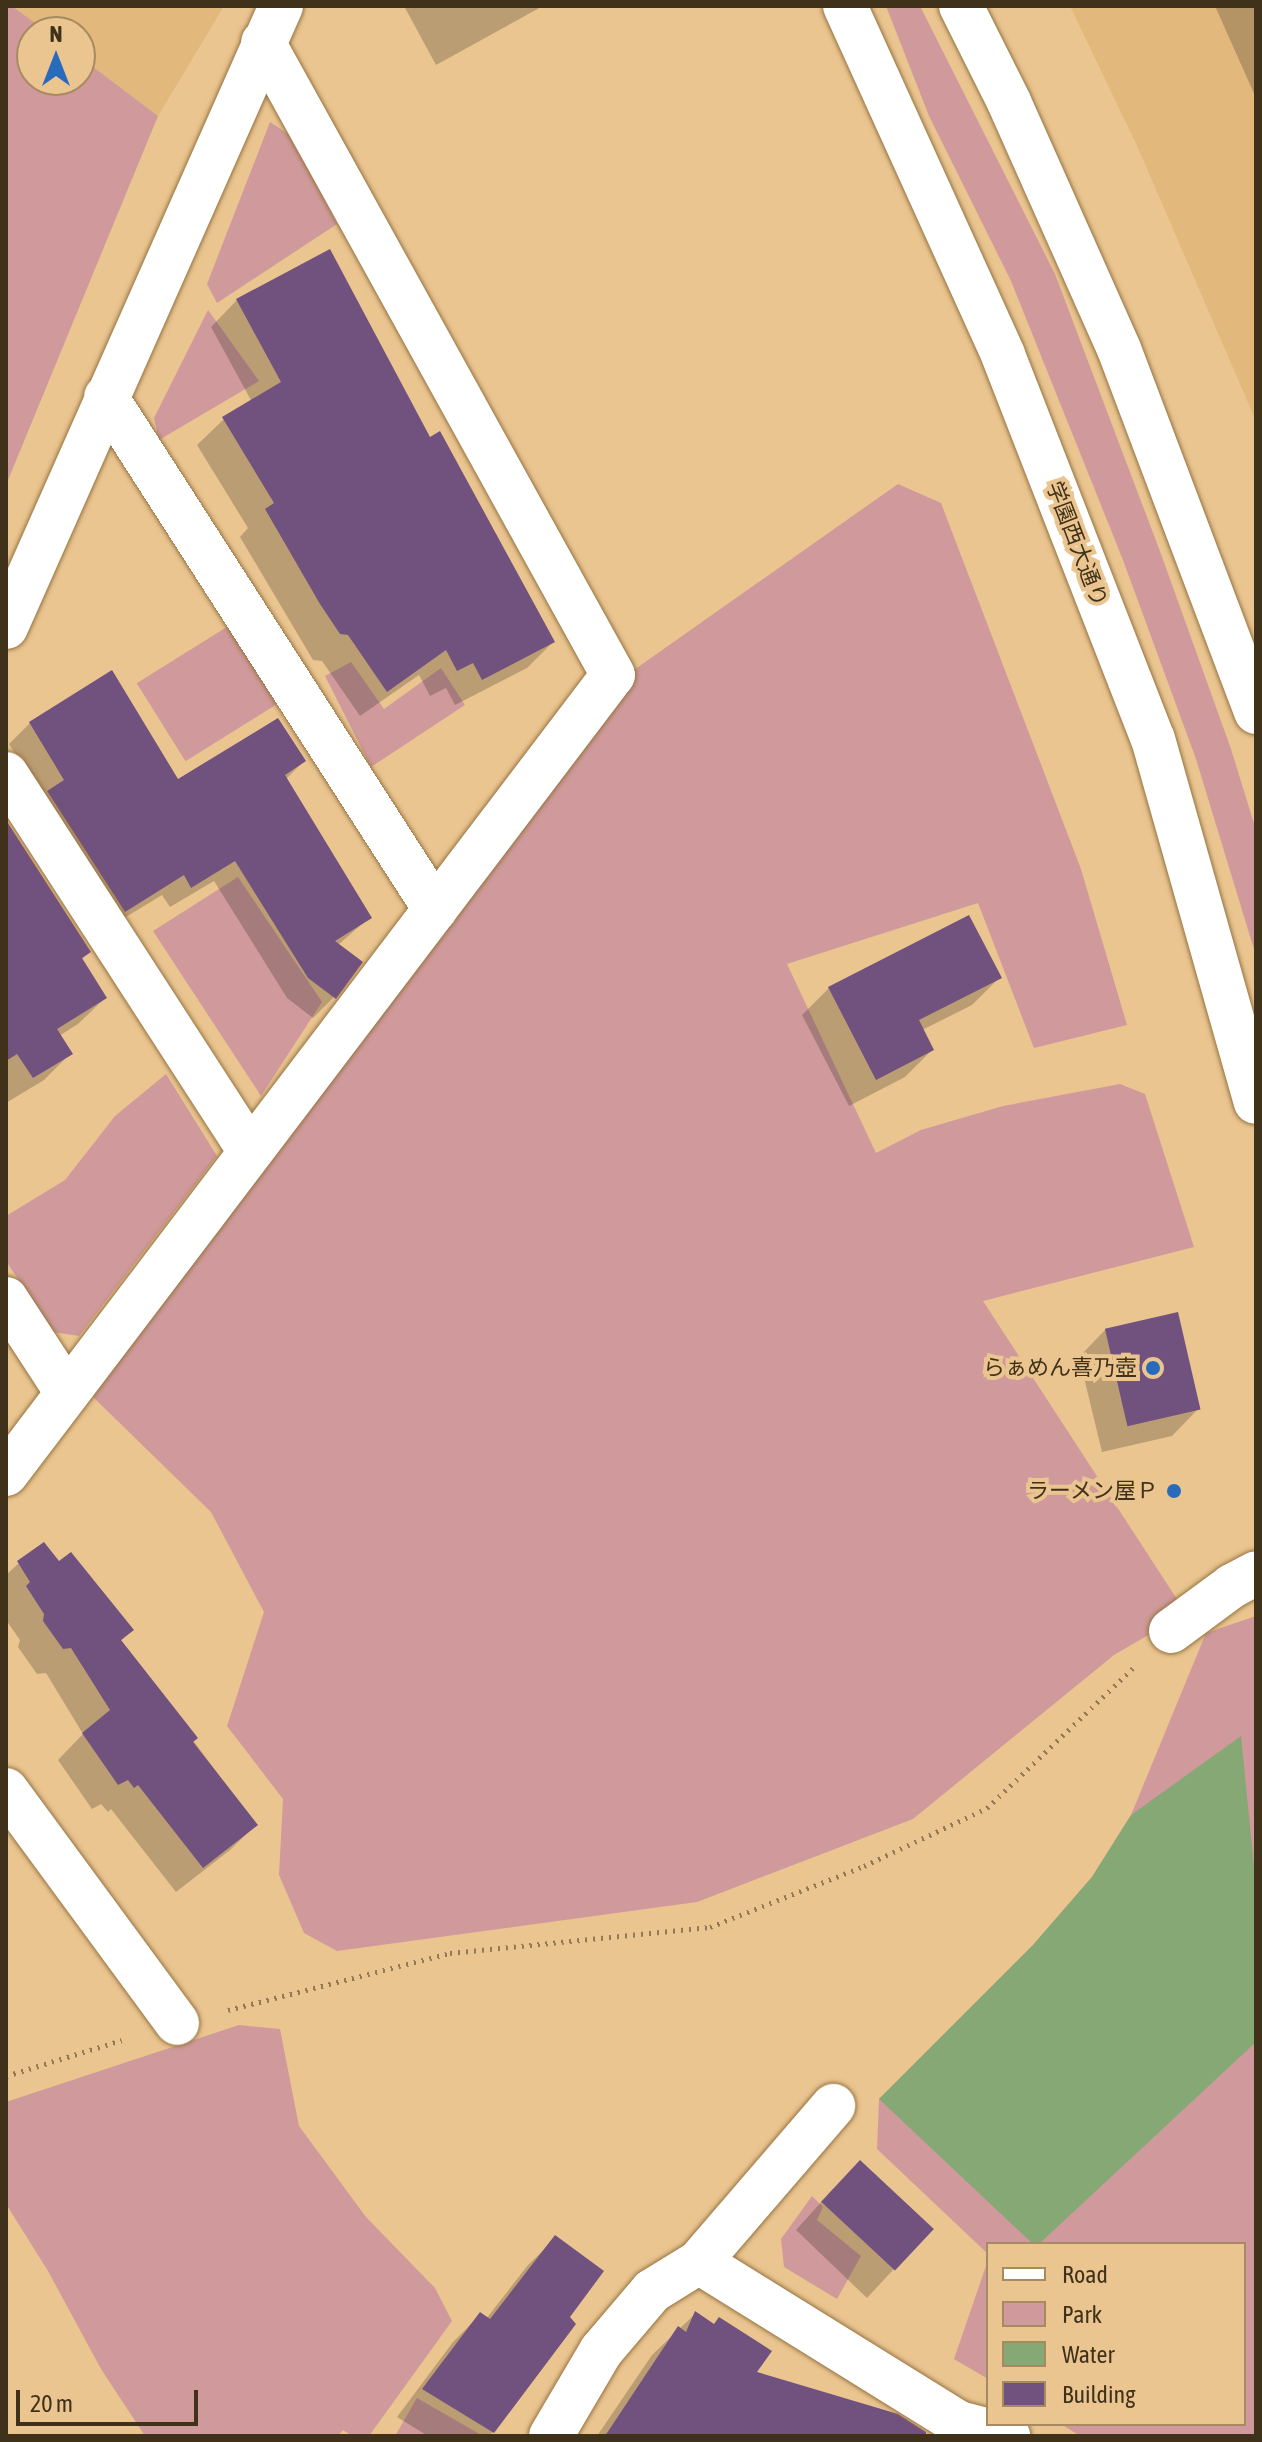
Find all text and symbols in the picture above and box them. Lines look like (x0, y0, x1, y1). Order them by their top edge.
north arrow (16, 16, 96, 96)
text: N (50, 21, 62, 47)
street label: 学園西大通り (1041, 478, 1113, 610)
place label: らぁめん喜乃壺 (983, 1355, 1137, 1381)
marker: らぁめん喜乃壺 (1144, 1359, 1162, 1377)
place label: ラーメン屋Ｐ (1026, 1478, 1158, 1504)
marker: ラーメン屋Ｐ (1165, 1482, 1183, 1500)
legend (986, 2242, 1246, 2426)
text: Road (1062, 2261, 1108, 2288)
text: Park (1062, 2301, 1102, 2328)
text: Water (1062, 2341, 1115, 2368)
scale bar (20, 2374, 202, 2424)
text: Building (1062, 2381, 1135, 2408)
text: 20 m (30, 2390, 73, 2417)

